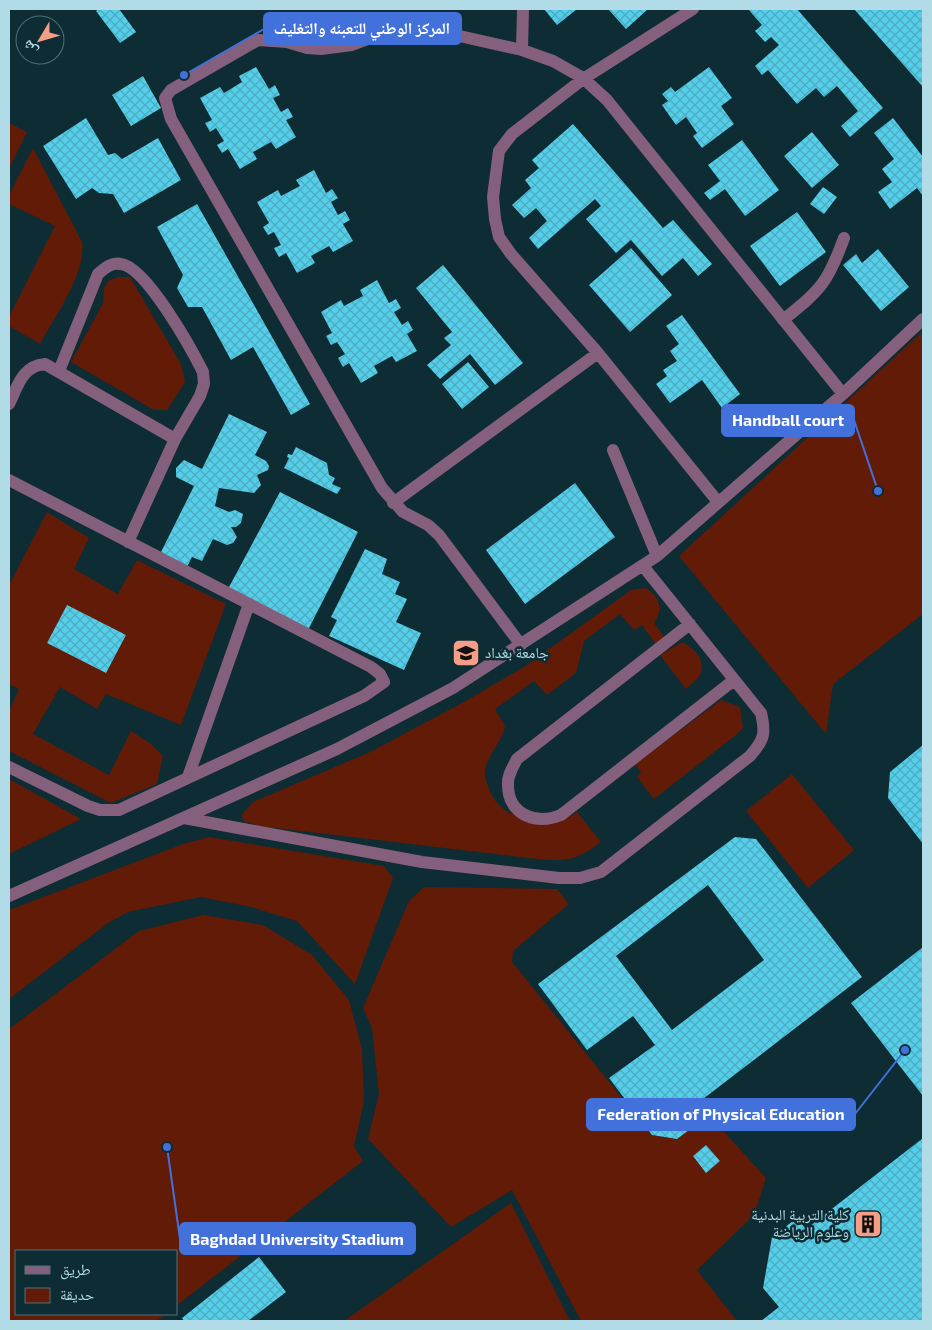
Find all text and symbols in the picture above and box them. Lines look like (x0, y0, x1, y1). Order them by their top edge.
callout: المركز الوطني للتعبئه والتغليف (264, 13, 461, 44)
north arrow (15, 15, 65, 65)
text: المركز الوطني للتعبئه والتغليف (274, 18, 450, 41)
text: ش (18, 36, 41, 59)
callout: Handball court (722, 405, 854, 436)
text: Handball court (732, 410, 844, 429)
school or university icon: جامعة بغداد (451, 638, 481, 668)
place label: جامعة بغداد (485, 643, 549, 661)
callout: Federation of Physical Education (587, 1099, 855, 1130)
text: Federation of Physical Education (597, 1104, 845, 1124)
place label: كلية التربية البدنية وعلوم الرياضة (751, 1205, 849, 1242)
building icon: كلية التربية البدنية وعلوم الرياضة (853, 1209, 883, 1239)
callout: Baghdad University Stadium (180, 1223, 415, 1254)
text: Baghdad University Stadium (190, 1229, 404, 1249)
legend (15, 1250, 178, 1315)
text: طريق (60, 1260, 91, 1280)
text: حديقة (60, 1285, 95, 1303)

